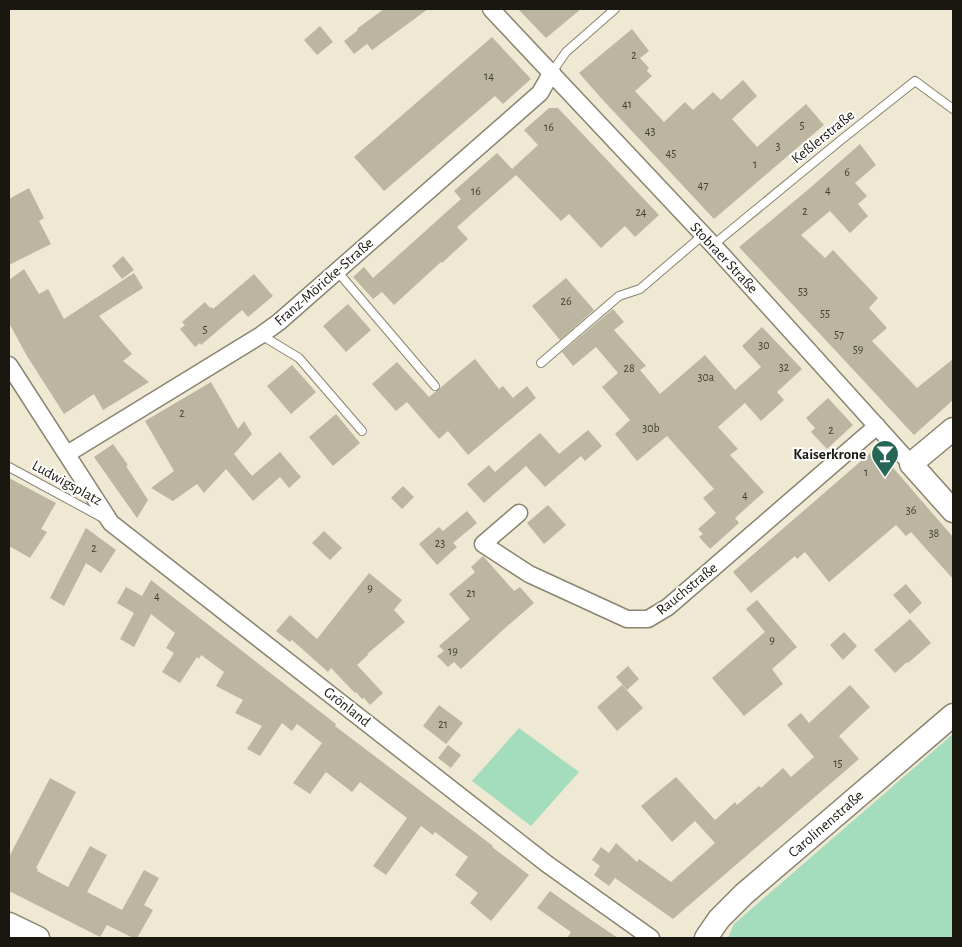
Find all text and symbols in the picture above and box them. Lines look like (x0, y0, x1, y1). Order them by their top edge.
house number: 2 (631, 49, 637, 61)
house number: 14 (484, 70, 494, 82)
house number: 41 (622, 98, 632, 110)
street label: Keßlerstraße (789, 107, 857, 167)
house number: 5 (799, 119, 805, 131)
house number: 16 (544, 121, 554, 133)
house number: 43 (645, 125, 655, 137)
house number: 3 (776, 140, 781, 152)
house number: 45 (666, 147, 676, 159)
house number: 1 (753, 158, 757, 170)
house number: 6 (844, 166, 850, 178)
house number: 47 (698, 179, 708, 191)
house number: 4 (825, 184, 831, 196)
house number: 16 (471, 185, 481, 197)
house number: 2 (802, 205, 808, 217)
house number: 24 (635, 206, 647, 218)
street label: Stobraer Straße (687, 220, 761, 296)
street label: Franz-Möricke-Straße (272, 235, 376, 329)
house number: 53 (798, 285, 808, 297)
house number: 26 (560, 295, 572, 307)
house number: 55 (820, 307, 830, 319)
house number: 5 (202, 323, 208, 335)
house number: 57 (834, 328, 844, 340)
house number: 30 (758, 339, 770, 351)
house number: 59 (853, 343, 864, 355)
house number: 32 (779, 361, 790, 373)
house number: 28 (623, 362, 635, 374)
house number: 30a (698, 371, 715, 383)
house number: 2 (179, 407, 185, 419)
house number: 30b (642, 422, 660, 434)
house number: 2 (828, 424, 834, 436)
bar icon: Kaiserkrone (870, 439, 900, 478)
place label: Kaiserkrone (793, 447, 866, 462)
street label: Ludwigsplatz (29, 458, 105, 508)
house number: 1 (864, 466, 868, 478)
house number: 4 (742, 489, 748, 501)
house number: 36 (906, 504, 917, 516)
house number: 38 (929, 527, 940, 539)
house number: 23 (435, 537, 445, 549)
house number: 2 (91, 542, 97, 554)
street label: Rauchstraße (654, 560, 720, 618)
house number: 9 (367, 582, 373, 594)
house number: 21 (466, 587, 476, 599)
house number: 4 (154, 590, 160, 602)
house number: 9 (769, 634, 775, 646)
house number: 19 (448, 645, 458, 657)
street label: Grönland (321, 684, 373, 730)
house number: 21 (438, 718, 448, 730)
house number: 15 (833, 757, 843, 769)
street label: Carolinenstraße (786, 788, 866, 860)

